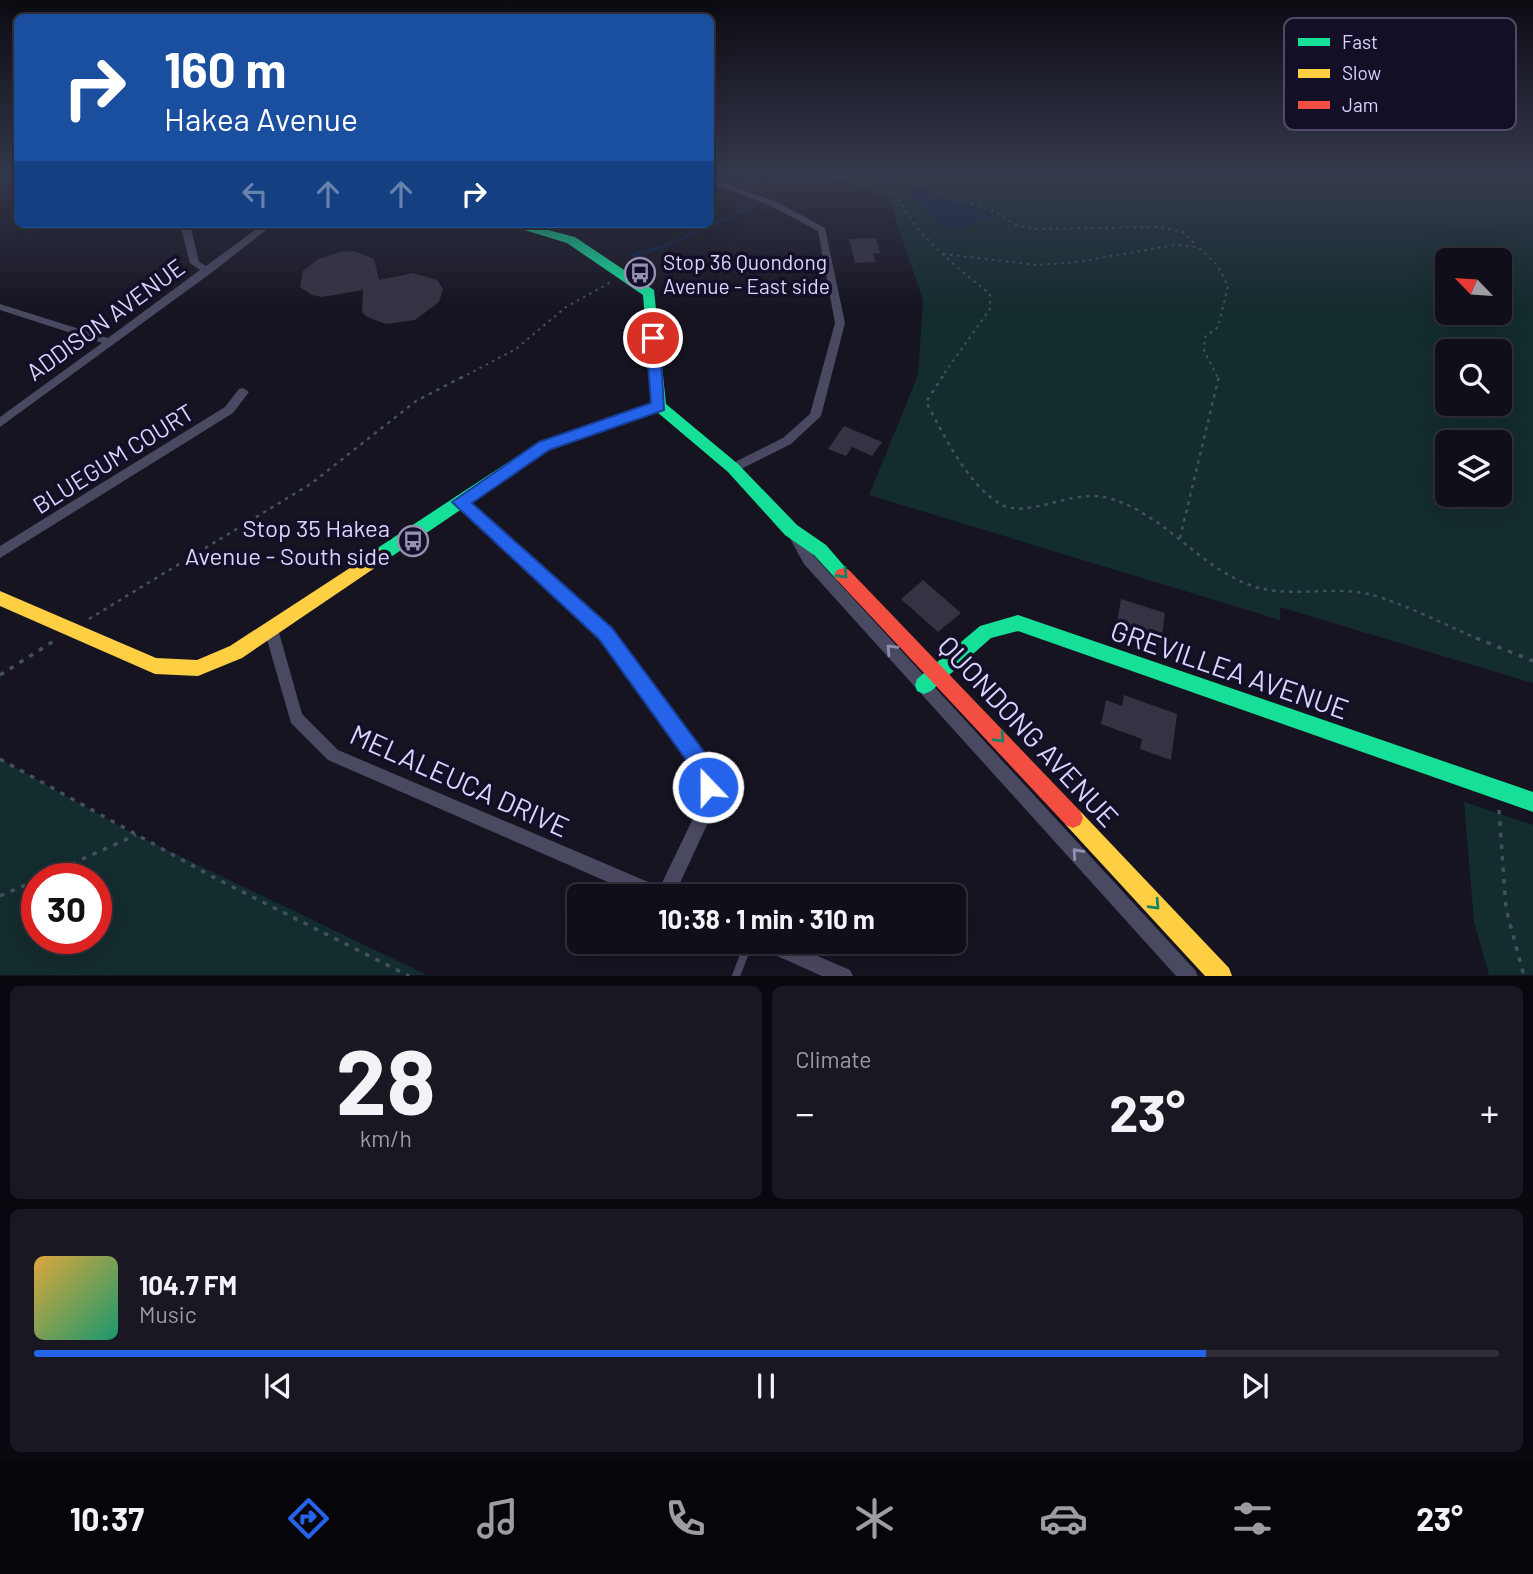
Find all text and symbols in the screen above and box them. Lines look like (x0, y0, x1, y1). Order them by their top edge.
legend (1284, 18, 1516, 130)
text: Fast (1342, 30, 1378, 53)
text: 160 m (164, 39, 286, 98)
icon: right (49, 42, 140, 133)
text: Slow (1342, 61, 1381, 84)
text: Jam (1342, 93, 1378, 116)
text: Hakea Avenue (164, 99, 358, 137)
icon: left (236, 175, 274, 213)
icon: ahead (309, 175, 347, 213)
icon: ahead (382, 175, 420, 213)
icon: right (455, 175, 493, 213)
north arrow (1435, 248, 1512, 326)
map controls (1435, 248, 1512, 507)
place label: Stop 36 Quondong Avenue - East side (663, 249, 830, 298)
street label: ADDISON AVENUE (20, 252, 190, 386)
bus stop icon: Stop 36 Quondong Avenue - East side (623, 256, 657, 290)
pin (623, 308, 683, 368)
icon: arrive (634, 319, 672, 357)
button: search (1435, 339, 1512, 416)
street label: BLUEGUM COURT (27, 397, 199, 519)
button: layers (1435, 430, 1512, 507)
place label: Stop 35 Hakea Avenue - South side (185, 513, 390, 570)
bus stop icon: Stop 35 Hakea Avenue - South side (396, 524, 430, 558)
one-way arrow (835, 566, 848, 579)
street label: GREVILLEA AVENUE (1107, 612, 1353, 726)
street label: QUONDONG AVENUE (932, 628, 1126, 834)
one-way arrow (887, 644, 899, 657)
street label: MELALEUCA DRIVE (345, 716, 575, 844)
one-way arrow (992, 730, 1005, 743)
position arrow (671, 750, 745, 824)
one-way arrow (1073, 848, 1086, 861)
speed limit sign: 30 (21, 863, 112, 954)
one-way arrow (1147, 897, 1160, 910)
text: 10:38 · 1 min · 310 m (658, 903, 875, 934)
text: 28 (336, 1024, 436, 1133)
text: Climate (796, 1045, 872, 1073)
text: 23° (1109, 1080, 1185, 1142)
text: − (796, 1089, 815, 1135)
text: + (1480, 1089, 1499, 1135)
text: km/h (360, 1124, 412, 1152)
text: 104.7 FM (139, 1269, 237, 1300)
text: Music (139, 1300, 197, 1328)
icon: previous (259, 1367, 297, 1405)
icon: pause (747, 1367, 785, 1405)
icon: next (1236, 1367, 1274, 1405)
icon: directions (284, 1494, 333, 1543)
icon: music (473, 1494, 522, 1543)
icon: phone (661, 1494, 710, 1543)
icon: climate (850, 1494, 899, 1543)
icon: car (1039, 1494, 1088, 1543)
icon: filters (1228, 1494, 1277, 1543)
text: 10:37 (70, 1499, 144, 1537)
text: 23° (1416, 1499, 1463, 1537)

